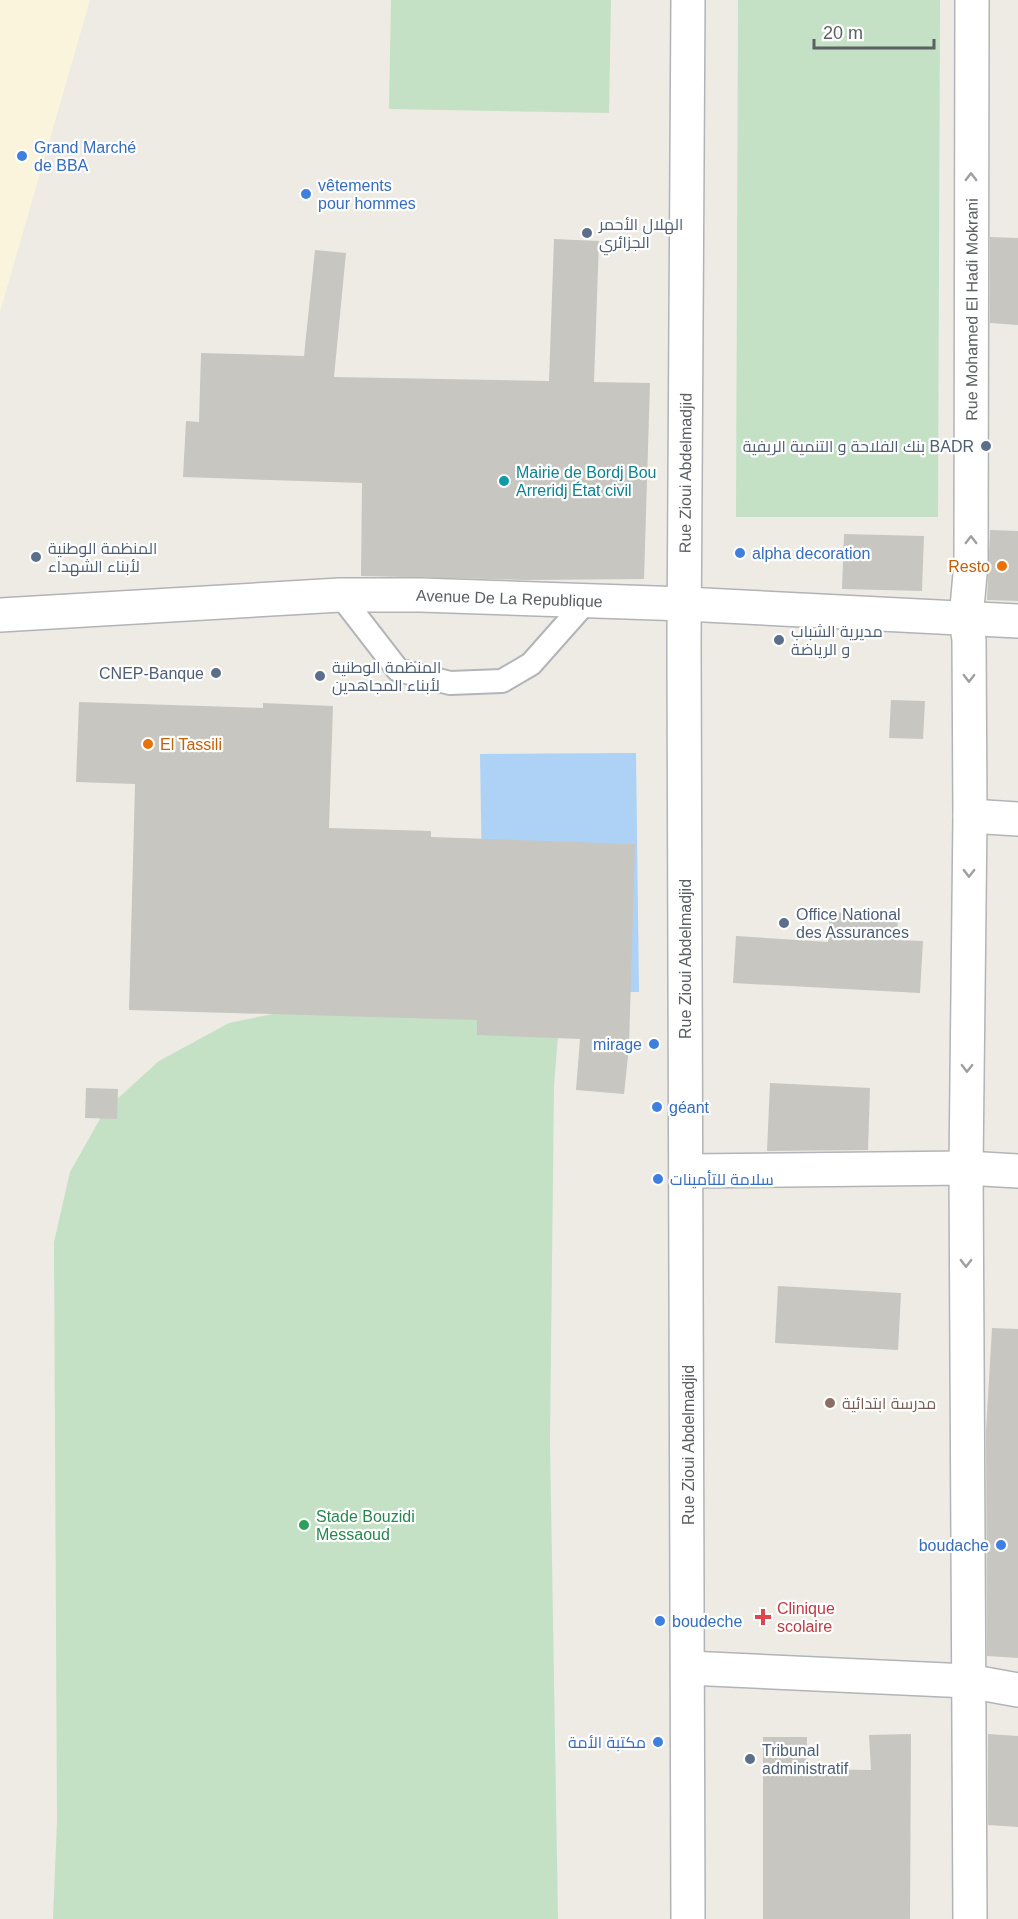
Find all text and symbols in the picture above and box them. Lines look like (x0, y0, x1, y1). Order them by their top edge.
scale bar (814, 12, 934, 50)
text: 20 m (823, 23, 863, 43)
place label: Grand Marché de BBA (34, 139, 136, 174)
marker: Grand Marché de BBA (15, 149, 29, 163)
one-way arrow (965, 173, 977, 182)
place label: vêtements pour hommes (318, 177, 416, 212)
marker: vêtements pour hommes (299, 187, 313, 201)
street label: Rue Mohamed El Hadi Mokrani (963, 198, 980, 421)
place label: الهلال الأحمر الجزائري (598, 216, 683, 256)
marker: الهلال الأحمر الجزائري (580, 226, 594, 240)
street label: Rue Zioui Abdelmadjid (676, 393, 694, 553)
place label: بنك الفلاحة و التنمية الريفية BADR (743, 438, 974, 456)
marker: بنك الفلاحة و التنمية الريفية BADR (979, 439, 993, 453)
place label: Mairie de Bordj Bou Arreridj État civil (516, 464, 657, 499)
marker: Mairie de Bordj Bou Arreridj État civil (497, 474, 511, 488)
one-way arrow (965, 536, 977, 545)
place label: المنظمة الوطنية لأبناء الشهداء (48, 540, 157, 577)
place label: alpha decoration (752, 545, 870, 562)
marker: alpha decoration (733, 546, 747, 560)
marker: المنظمة الوطنية لأبناء الشهداء (29, 550, 43, 564)
place label: Resto (948, 558, 990, 575)
marker: Resto (995, 559, 1009, 573)
street label: Avenue De La Republique (416, 586, 603, 610)
place label: مديرية الشباب و الرياضة (791, 623, 883, 659)
marker: مديرية الشباب و الرياضة (772, 633, 786, 647)
place label: المنظمة الوطنية لأبناء المجاهدين (332, 659, 441, 696)
place label: CNEP-Banque (99, 665, 204, 682)
marker: CNEP-Banque (209, 666, 223, 680)
marker: المنظمة الوطنية لأبناء المجاهدين (313, 669, 327, 683)
one-way arrow (963, 673, 976, 682)
place label: El Tassili (160, 736, 222, 753)
marker: El Tassili (141, 737, 155, 751)
one-way arrow (963, 868, 976, 877)
street label: Rue Zioui Abdelmadjid (677, 879, 694, 1039)
place label: Office National des Assurances (796, 906, 909, 941)
marker: Office National des Assurances (777, 916, 791, 930)
place label: mirage (593, 1036, 642, 1053)
marker: mirage (647, 1037, 661, 1051)
one-way arrow (961, 1063, 973, 1072)
place label: géant (669, 1099, 710, 1116)
marker: géant (650, 1100, 664, 1114)
place label: سلامة للتأمينات (670, 1170, 774, 1189)
marker: سلامة للتأمينات (651, 1172, 665, 1186)
one-way arrow (960, 1258, 973, 1267)
street label: Rue Zioui Abdelmadjid (680, 1365, 697, 1525)
place label: مدرسة ابتدائية (842, 1395, 936, 1413)
marker: مدرسة ابتدائية (823, 1396, 837, 1410)
place label: Stade Bouzidi Messaoud (316, 1508, 415, 1543)
marker: Stade Bouzidi Messaoud (297, 1518, 311, 1532)
place label: boudache (919, 1537, 989, 1554)
marker: boudache (994, 1538, 1008, 1552)
place label: Clinique scolaire (777, 1600, 835, 1635)
marker: Clinique scolaire (754, 1608, 772, 1626)
place label: boudeche (672, 1613, 742, 1630)
marker: boudeche (653, 1614, 667, 1628)
place label: مكتبة الأمة (568, 1734, 646, 1752)
marker: مكتبة الأمة (651, 1735, 665, 1749)
place label: Tribunal administratif (762, 1742, 849, 1777)
marker: Tribunal administratif (743, 1752, 757, 1766)

